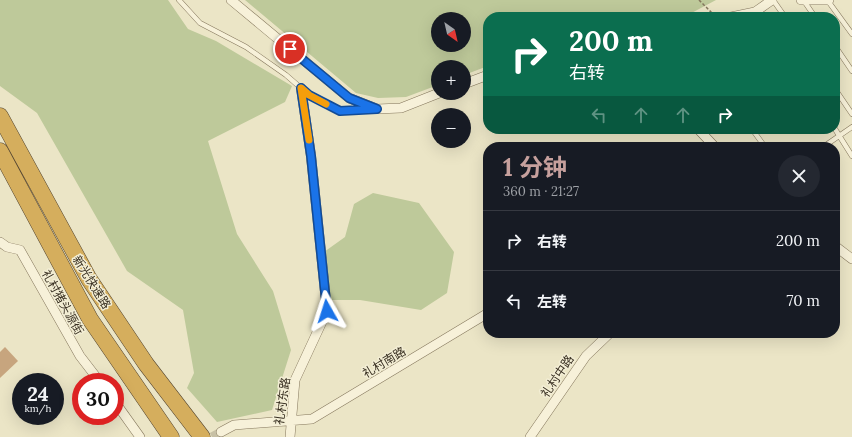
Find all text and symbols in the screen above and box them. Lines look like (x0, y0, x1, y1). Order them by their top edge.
north arrow (431, 12, 471, 52)
map controls (431, 12, 471, 148)
text: 200 m (569, 23, 653, 59)
icon: right (503, 28, 555, 80)
pin (273, 32, 307, 66)
icon: arrive (279, 38, 301, 60)
button: + (431, 60, 471, 100)
text: 右转 (569, 61, 605, 84)
icon: left (588, 104, 610, 126)
icon: ahead (630, 104, 652, 126)
icon: ahead (672, 104, 694, 126)
icon: right (714, 104, 736, 126)
button: − (431, 108, 471, 148)
text: 1 分钟 (503, 152, 567, 183)
button: close (778, 155, 820, 197)
text: 360 m · 21:27 (503, 183, 579, 200)
icon: right (503, 230, 525, 252)
text: 200 m (776, 231, 820, 250)
text: 右转 (537, 232, 567, 251)
street label: 新光快速路 (70, 253, 114, 311)
street label: 礼村猪头源街 (39, 267, 87, 337)
position arrow (306, 290, 348, 332)
icon: left (503, 290, 525, 312)
text: 70 m (786, 291, 820, 310)
text: 左转 (537, 292, 567, 311)
street label: 礼村南路 (360, 343, 408, 381)
street label: 礼村中路 (537, 352, 577, 400)
speed limit sign: 30 (72, 373, 124, 425)
street label: 礼村东路 (271, 376, 293, 426)
text: 24 (27, 381, 49, 406)
text: km/h (24, 402, 52, 415)

